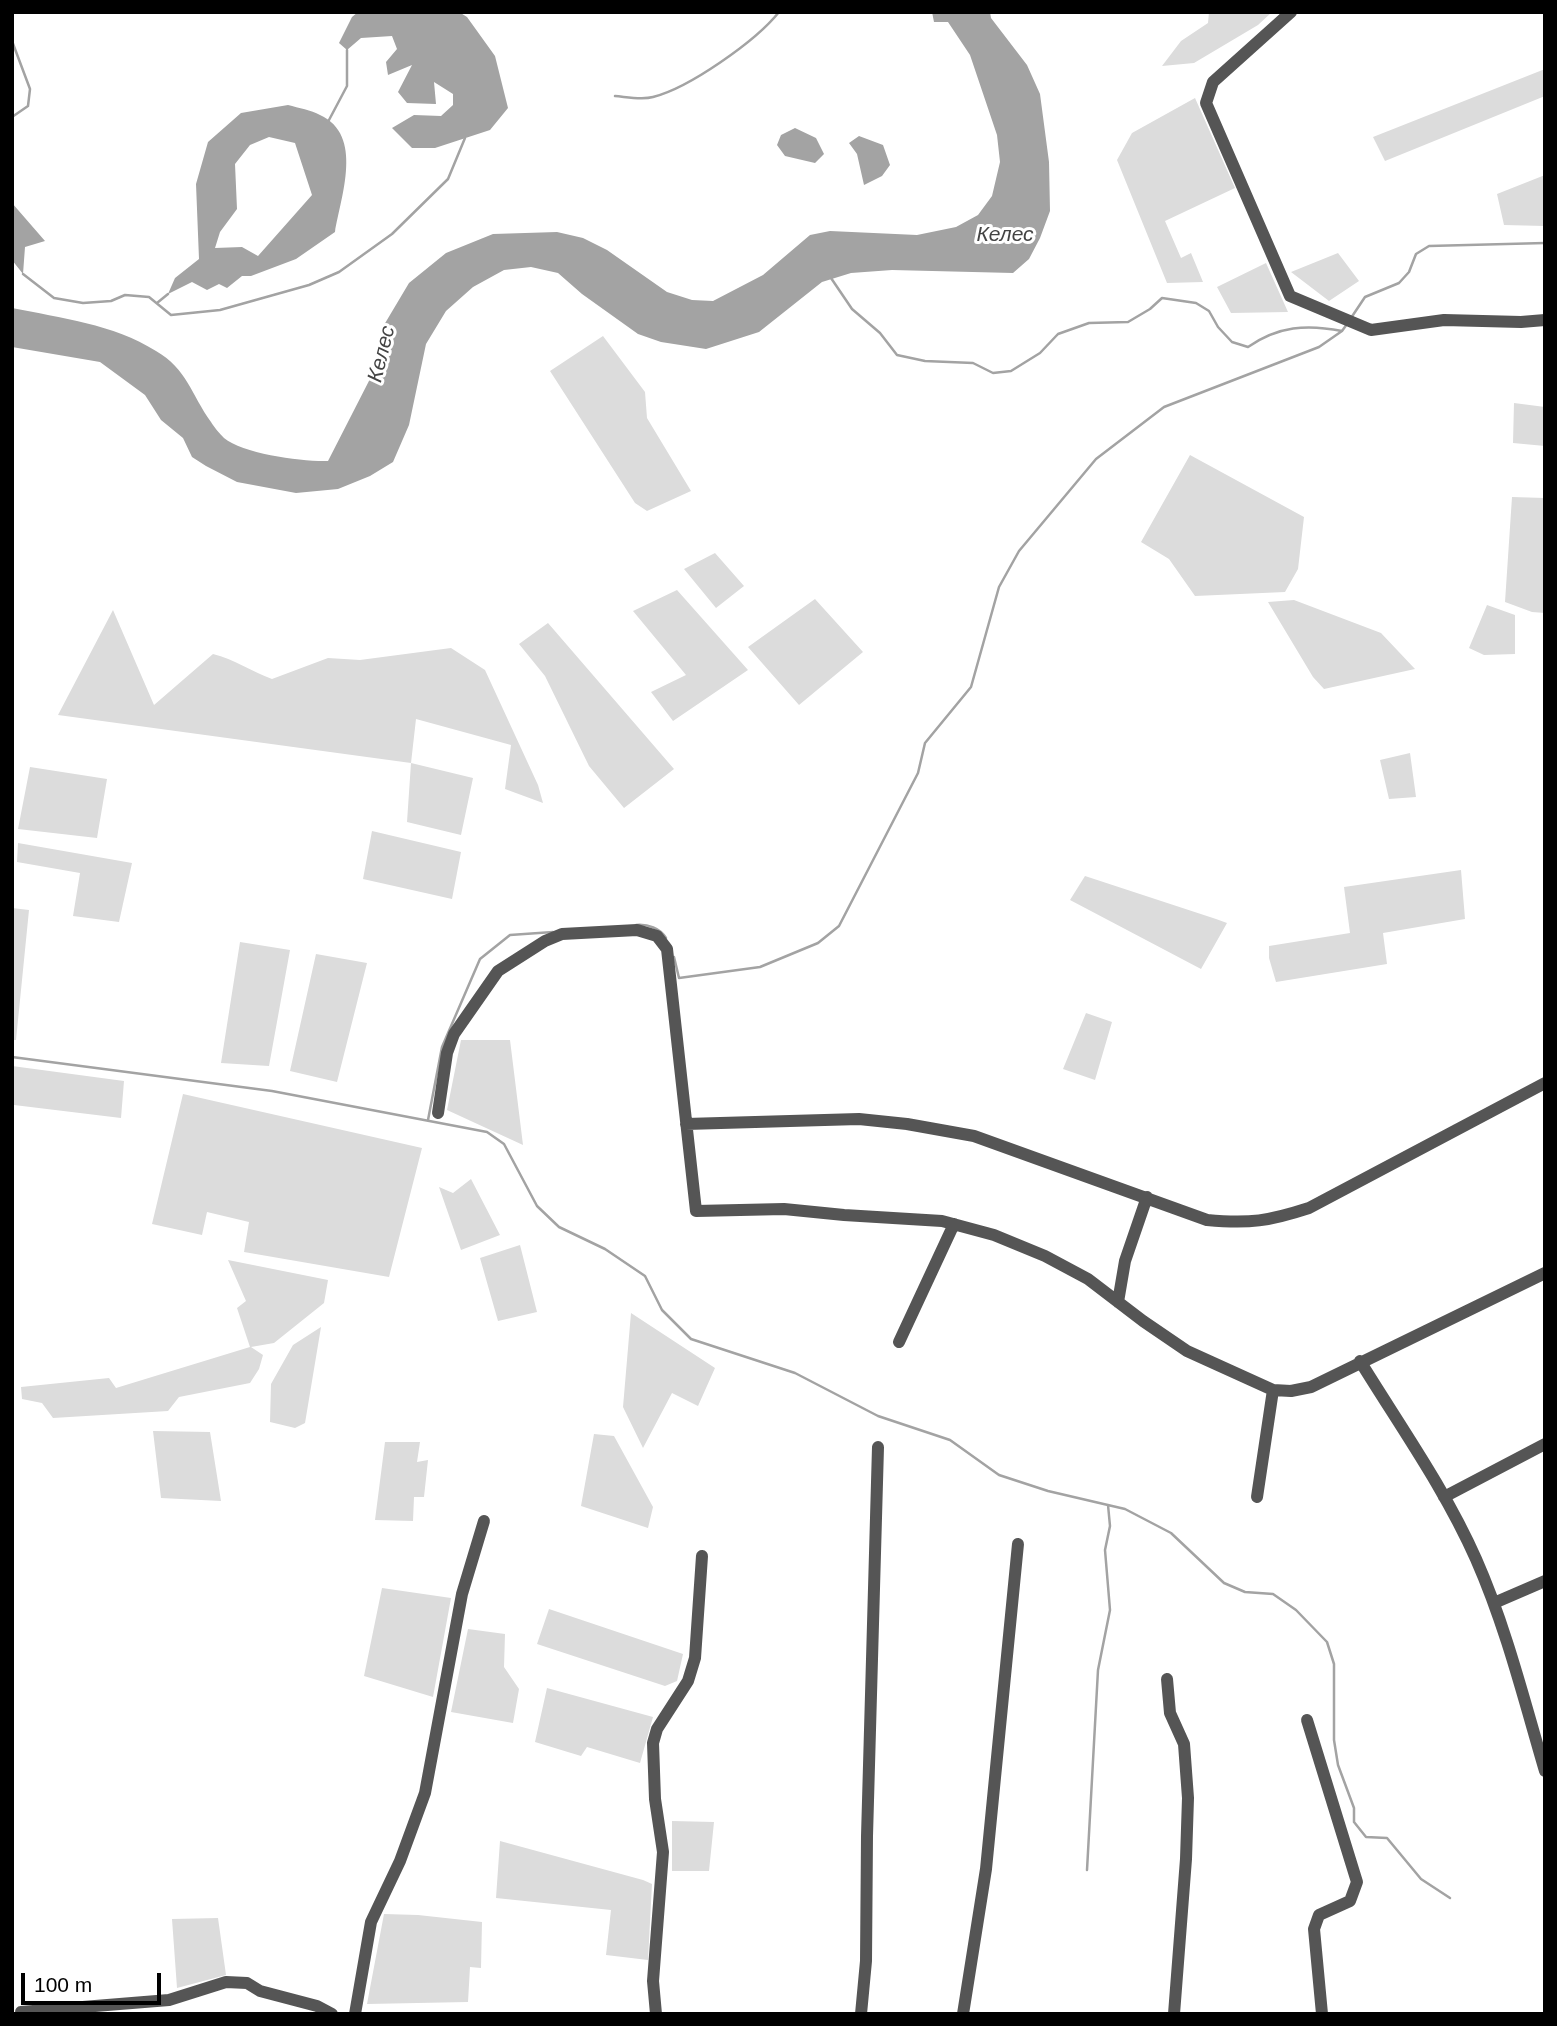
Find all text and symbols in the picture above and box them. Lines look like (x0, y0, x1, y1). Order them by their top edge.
water label: Келес (976, 222, 1034, 248)
water label: Келес (363, 323, 401, 385)
scale bar (24, 1960, 164, 2004)
text: 100 m (34, 1973, 92, 1996)

